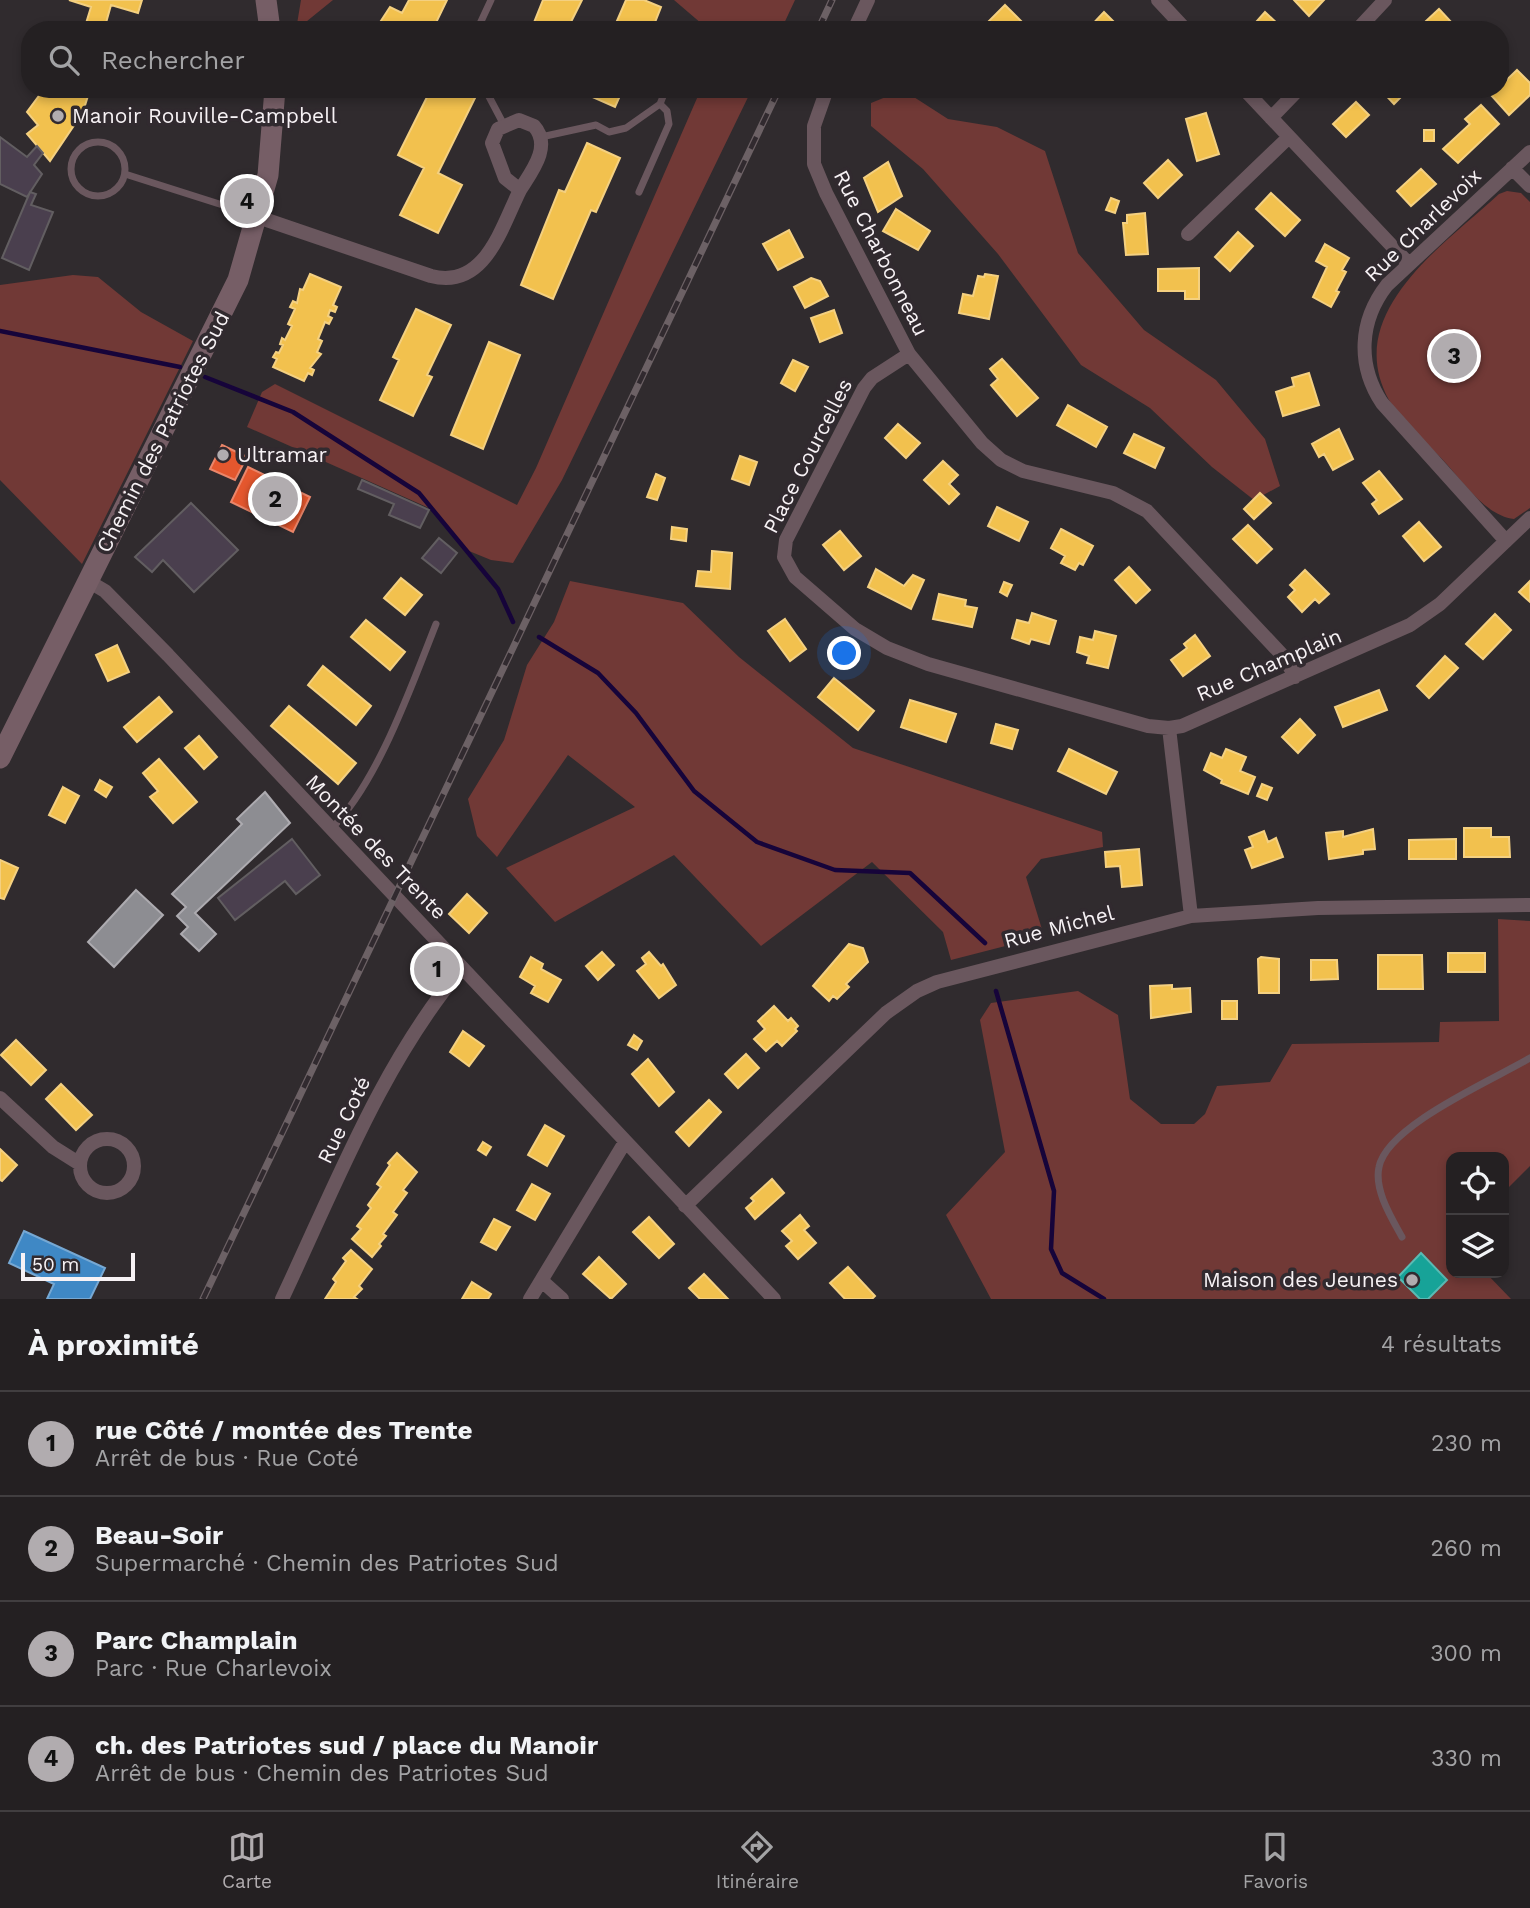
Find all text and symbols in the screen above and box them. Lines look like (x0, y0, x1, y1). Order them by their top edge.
search box (21, 21, 1509, 98)
icon: search (45, 41, 83, 79)
text: Rechercher (101, 45, 245, 75)
place label: Manoir Rouville-Campbell (72, 103, 338, 128)
marker: Manoir Rouville-Campbell (50, 108, 66, 124)
street label: Rue Charlevoix (1359, 163, 1486, 287)
street label: Rue Charbonneau (829, 166, 934, 340)
pin: 4 (224, 175, 270, 227)
street label: Chemin des Patriotes Sud (91, 307, 234, 556)
pin: 3 (1431, 330, 1477, 382)
street label: Place Courcelles (758, 374, 857, 537)
place label: Ultramar (237, 442, 328, 467)
marker: Ultramar (215, 447, 231, 463)
pin: 2 (252, 473, 298, 525)
street label: Rue Champlain (1192, 623, 1345, 706)
your location (827, 636, 861, 670)
street label: Montée des Trente (301, 769, 452, 924)
street label: Rue Michel (1001, 900, 1117, 953)
pin: 1 (414, 943, 460, 995)
street label: Rue Coté (312, 1072, 375, 1167)
map controls (1446, 1152, 1509, 1278)
button: locate (1446, 1152, 1509, 1215)
button: layers (1446, 1215, 1509, 1278)
scale bar (21, 1250, 135, 1282)
text: 50 m (32, 1253, 79, 1276)
place label: Maison des Jeunes (1203, 1267, 1398, 1292)
marker: Maison des Jeunes (1404, 1272, 1420, 1288)
text: À proximité (28, 1327, 199, 1362)
text: 4 résultats (1381, 1331, 1502, 1358)
text: rue Côté / montée des Trente (95, 1415, 472, 1445)
text: 1 (46, 1430, 56, 1457)
text: 230 m (1431, 1430, 1502, 1457)
text: Arrêt de bus · Rue Coté (95, 1445, 359, 1472)
text: Beau-Soir (95, 1520, 223, 1550)
text: 2 (44, 1535, 58, 1562)
text: 260 m (1431, 1535, 1502, 1562)
text: Supermarché · Chemin des Patriotes Sud (95, 1550, 559, 1577)
text: Parc Champlain (95, 1625, 298, 1655)
text: 3 (44, 1640, 58, 1667)
text: 300 m (1430, 1640, 1502, 1667)
text: Parc · Rue Charlevoix (95, 1655, 332, 1682)
text: ch. des Patriotes sud / place du Manoir (95, 1730, 598, 1760)
text: 4 (44, 1745, 58, 1772)
text: 330 m (1431, 1745, 1502, 1772)
text: Arrêt de bus · Chemin des Patriotes Sud (95, 1760, 549, 1787)
tab: Carte (222, 1828, 272, 1893)
tab: Itinéraire (716, 1828, 799, 1893)
tab: Favoris (1243, 1828, 1308, 1893)

